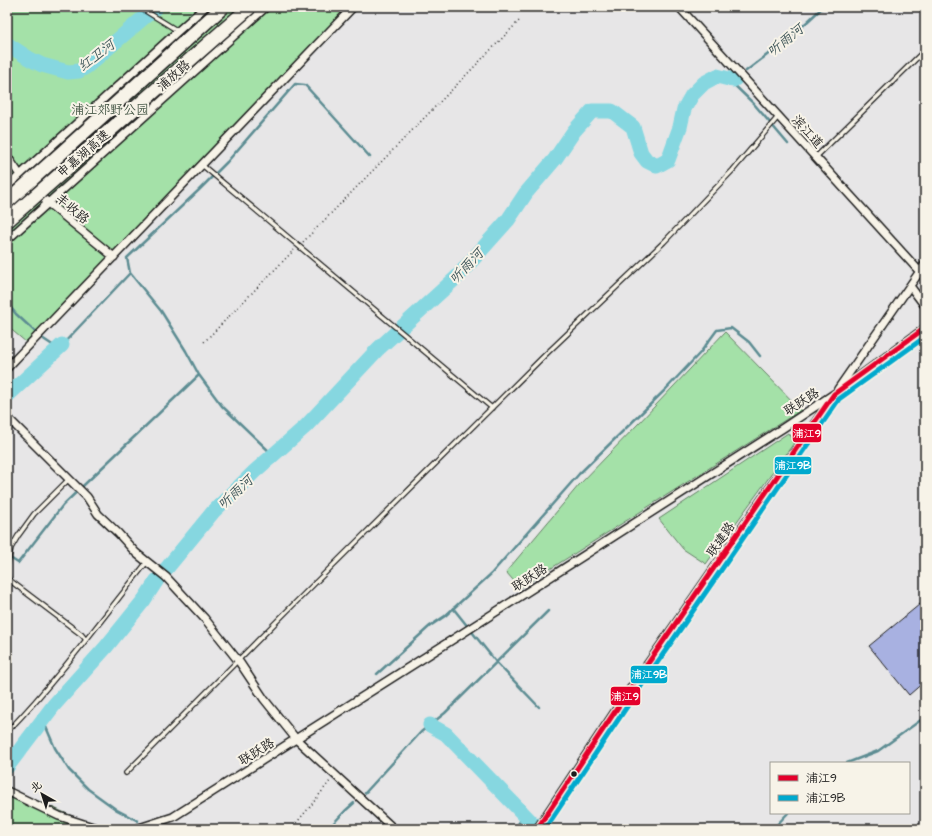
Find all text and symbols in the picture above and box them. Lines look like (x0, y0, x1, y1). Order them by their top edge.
water label: 听雨河 (763, 19, 810, 62)
water label: 红卫河 (74, 34, 121, 76)
street label: 浦放路 (153, 56, 194, 95)
park label: 浦江郊野公园 (71, 101, 149, 119)
street label: 滨江道 (788, 111, 827, 152)
street label: 申嘉湖高速 (53, 126, 114, 182)
street label: 丰收路 (52, 189, 93, 228)
water label: 听雨河 (445, 243, 490, 289)
street label: 联跃路 (780, 384, 823, 420)
line badge: 浦江9 (792, 423, 822, 443)
text: 浦江9 (793, 426, 821, 441)
line badge: 浦江9B (774, 456, 812, 475)
text: 浦江9B (775, 458, 811, 473)
water label: 听雨河 (214, 470, 259, 514)
street label: 联建路 (702, 518, 739, 561)
street label: 联跃路 (508, 560, 551, 596)
line badge: 浦江9B (630, 665, 668, 684)
text: 浦江9B (631, 667, 667, 682)
line badge: 浦江9 (610, 686, 641, 706)
text: 浦江9 (611, 689, 639, 704)
street label: 联跃路 (235, 734, 278, 770)
legend (770, 762, 910, 814)
unlabelled marker (569, 769, 579, 779)
text: 浦江9 (806, 770, 837, 787)
north arrow (22, 774, 62, 814)
text: 北 (27, 777, 45, 796)
text: 浦江9B (806, 790, 846, 807)

